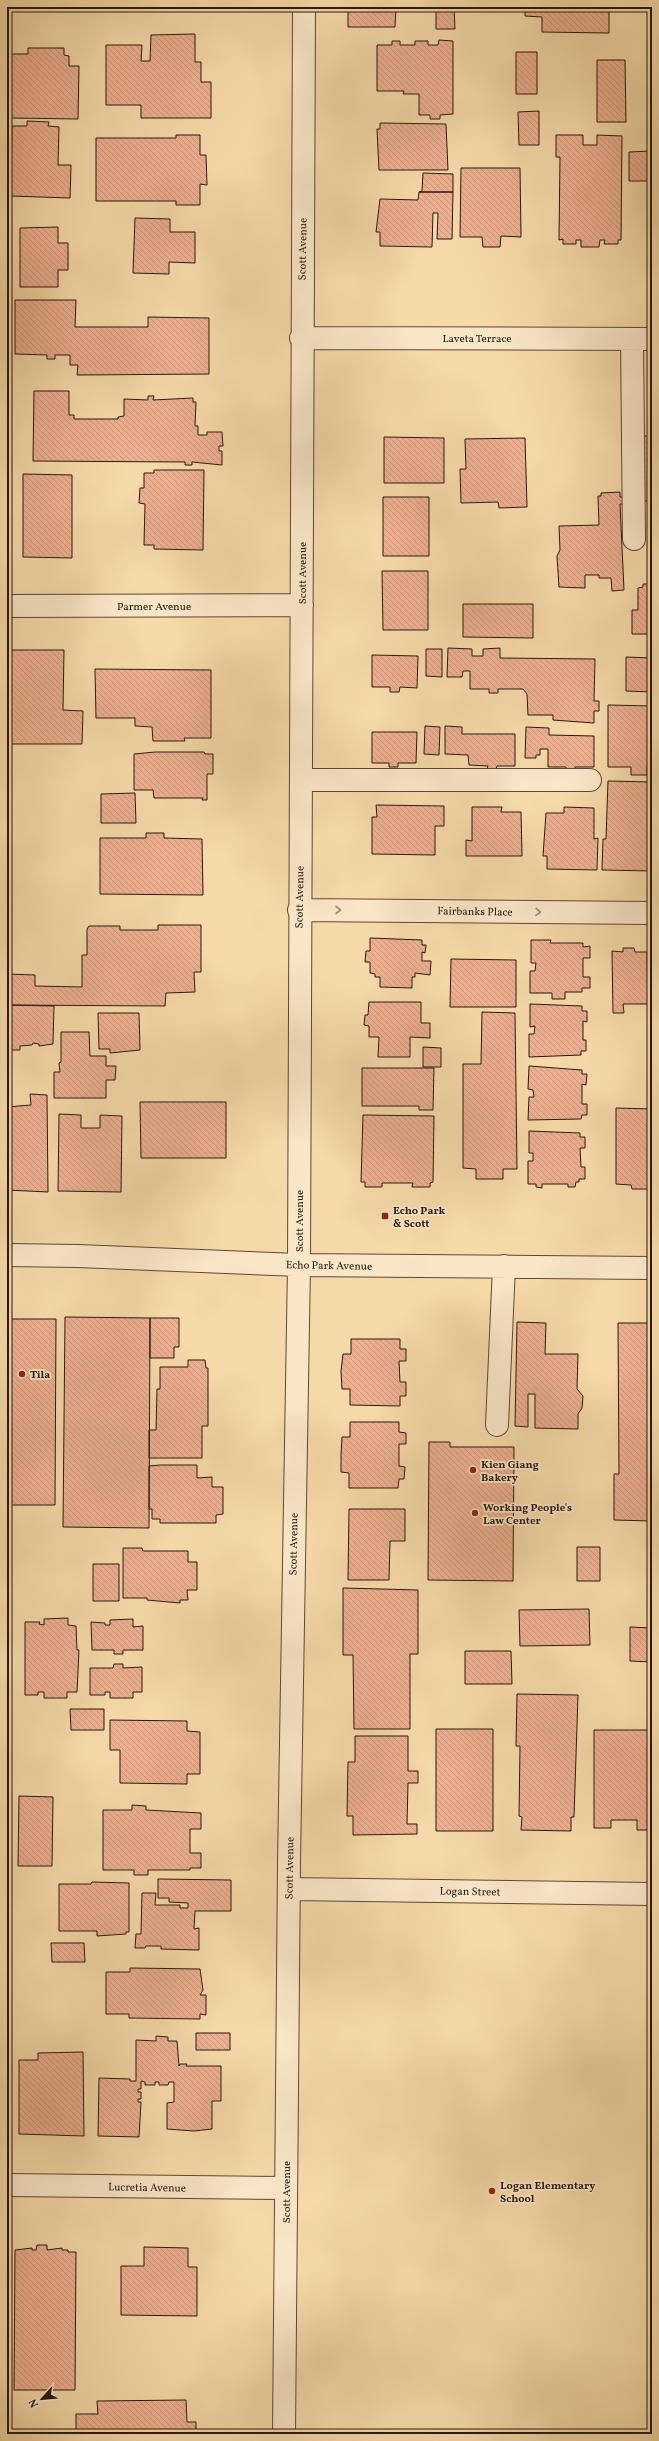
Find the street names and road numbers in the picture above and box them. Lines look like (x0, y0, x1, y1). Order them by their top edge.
street label: Scott Avenue (295, 218, 312, 280)
street label: Laveta Terrace (442, 332, 512, 347)
street label: Scott Avenue (296, 542, 311, 604)
street label: Parmer Avenue (117, 600, 191, 615)
street label: Scott Avenue (292, 866, 309, 928)
street label: Fairbanks Place (437, 904, 513, 921)
street label: Scott Avenue (293, 1190, 308, 1252)
street label: Echo Park Avenue (286, 1258, 372, 1275)
street label: Scott Avenue (286, 1513, 303, 1575)
street label: Scott Avenue (282, 1837, 299, 1899)
street label: Logan Street (439, 1884, 501, 1901)
street label: Scott Avenue (280, 2161, 295, 2223)
street label: Lucretia Avenue (108, 2180, 186, 2197)

